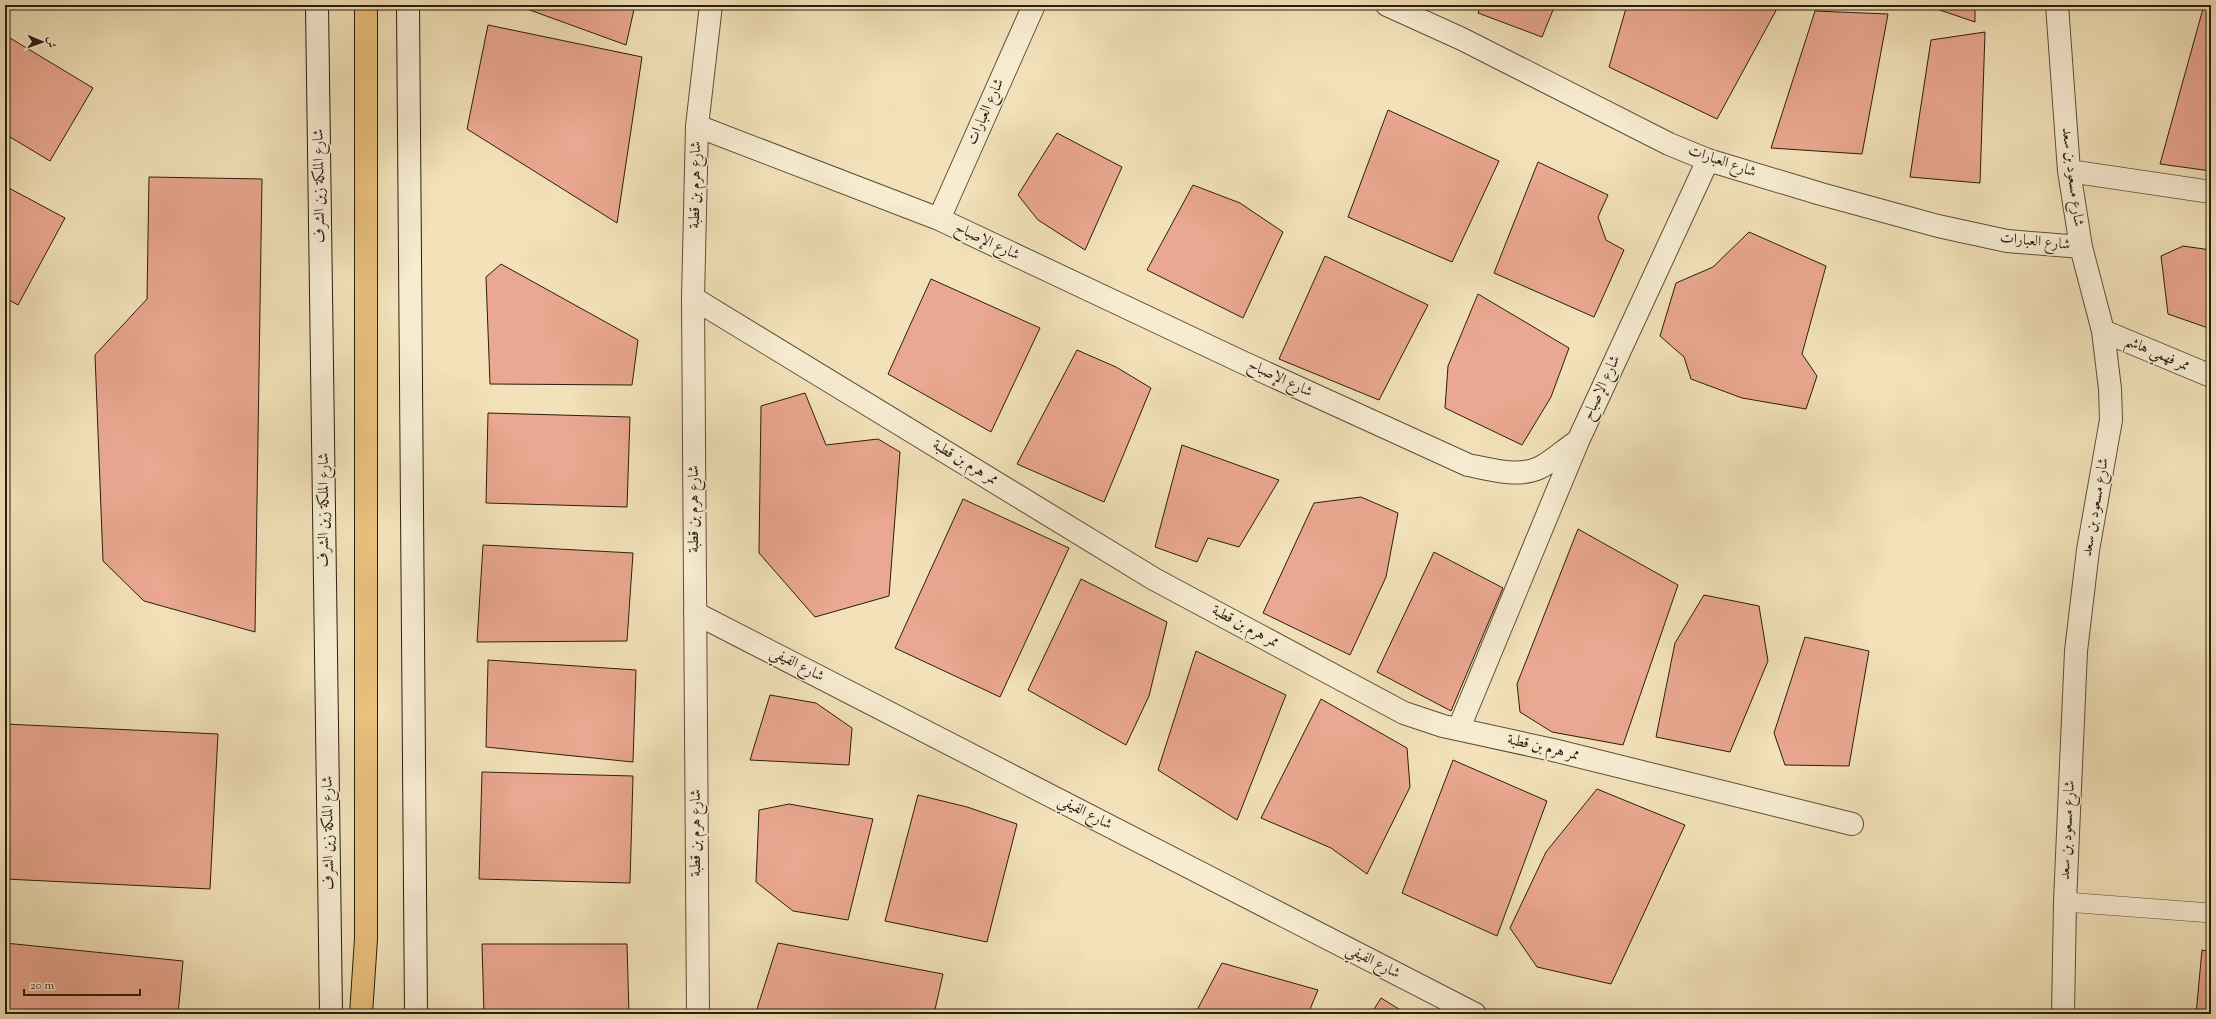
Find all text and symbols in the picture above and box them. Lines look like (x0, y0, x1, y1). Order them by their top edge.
north arrow (22, 22, 62, 62)
text: ش (43, 37, 59, 48)
street label: شارع العبارات (962, 75, 1011, 149)
street label: شارع مسعود بن سعد (2055, 126, 2088, 228)
street label: شارع الملكة زين الشرف (309, 129, 332, 243)
street label: شارع هرم بن قطبة (685, 141, 708, 229)
street label: شارع العبارات (1685, 141, 1759, 184)
street label: شارع الإصباح (951, 218, 1023, 267)
street label: شارع العبارات (1999, 228, 2071, 257)
street label: ممر فهمي هاشم (2120, 331, 2192, 380)
street label: شارع الإصباح (1578, 352, 1627, 424)
street label: شارع الإصباح (1244, 355, 1316, 404)
street label: ممر هرم بن قطبة (928, 435, 1002, 492)
street label: شارع الملكة زين الشرف (314, 453, 336, 567)
street label: شارع مسعود بن سعد (2077, 456, 2116, 558)
street label: شارع هرم بن قطبة (684, 465, 706, 553)
street label: ممر هرم بن قطبة (1207, 600, 1282, 654)
street label: شارع الفيفي (765, 642, 828, 689)
street label: ممر هرم بن قطبة (1505, 730, 1581, 767)
street label: شارع الملكة زين الشرف (318, 776, 341, 890)
street label: شارع مسعود بن سعد (2055, 780, 2082, 880)
street label: شارع هرم بن قطبة (686, 789, 708, 877)
street label: شارع الفيفي (1053, 790, 1116, 837)
street label: شارع الفيفي (1341, 939, 1404, 986)
scale bar (24, 971, 140, 997)
text: 20 m (30, 977, 55, 995)

